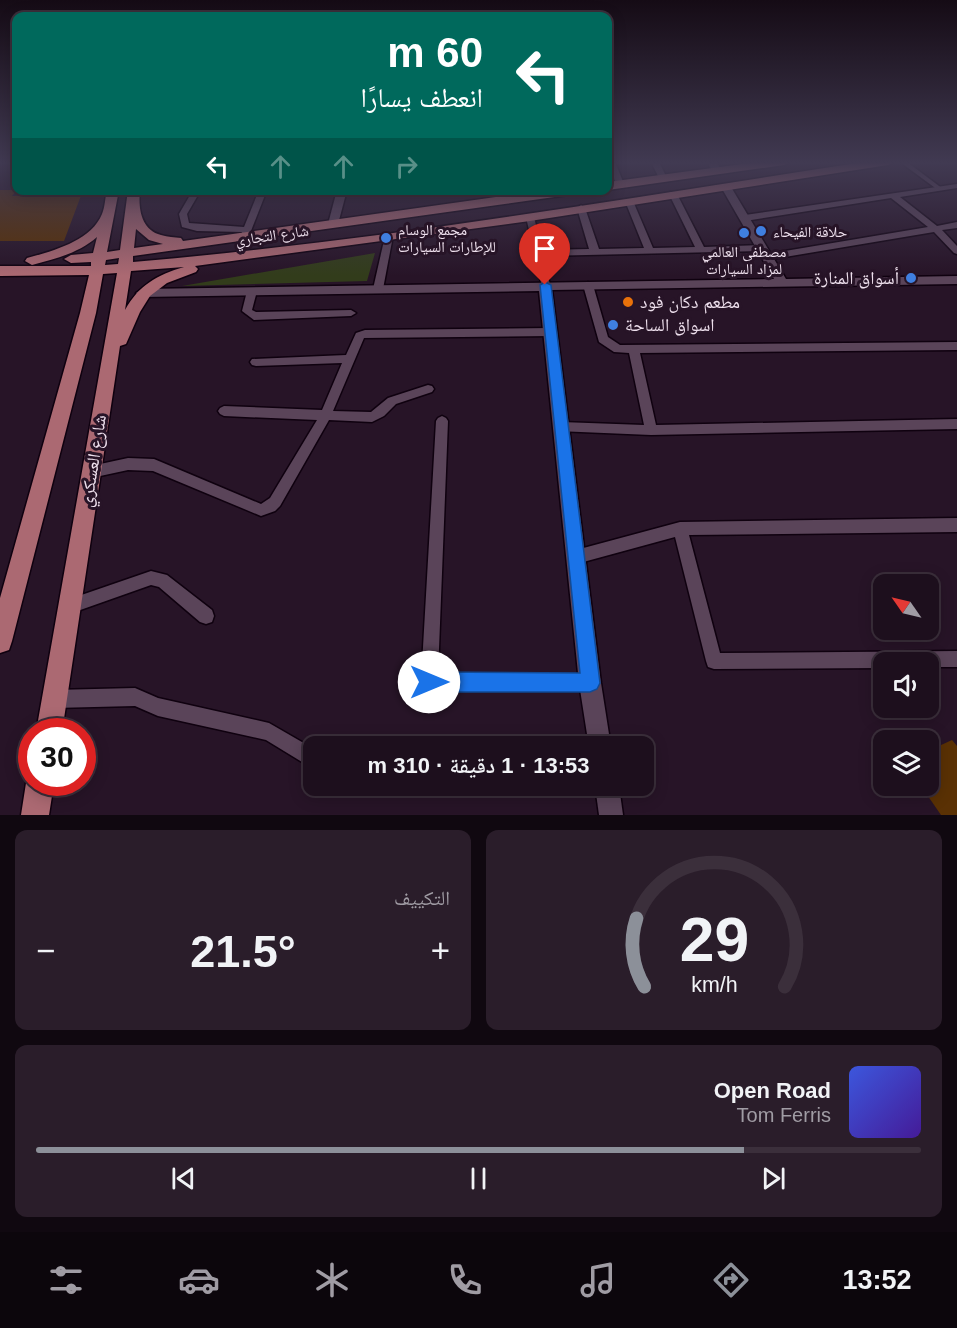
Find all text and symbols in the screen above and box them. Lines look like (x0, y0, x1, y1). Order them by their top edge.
text: 60 m (387, 29, 483, 76)
icon: left (504, 36, 582, 114)
text: انعطف يسارًا (361, 83, 483, 113)
icon: left (201, 150, 234, 183)
icon: ahead (264, 150, 297, 183)
icon: ahead (327, 150, 360, 183)
icon: right (390, 150, 423, 183)
street label: شارع التجاري (234, 221, 310, 252)
place label: مجمع الوسام للإطارات السيارات (398, 221, 496, 256)
pin (519, 223, 570, 285)
place label: حلاقة الفيحاء (773, 223, 848, 240)
marker: حلاقة الفيحاء (754, 224, 768, 238)
marker: مصطفى العالمي لمزاد السيارات (737, 226, 751, 240)
marker: مجمع الوسام للإطارات السيارات (379, 231, 393, 245)
icon: arrive (528, 232, 561, 265)
place label: مصطفى العالمي لمزاد السيارات (702, 243, 786, 278)
place label: أسواق المنارة (814, 267, 899, 289)
marker: أسواق المنارة (904, 271, 918, 285)
place label: مطعم دكان فود (640, 292, 740, 314)
marker: مطعم دكان فود (621, 295, 635, 309)
place label: اسواق الساحة (625, 315, 715, 336)
marker: اسواق الساحة (606, 318, 620, 332)
street label: شارع العسكري (76, 413, 115, 509)
north arrow (873, 574, 939, 640)
map controls (873, 574, 939, 796)
position arrow (397, 650, 461, 714)
button: sound (873, 652, 939, 718)
speed limit sign: 30 (18, 718, 96, 796)
button: layers (873, 730, 939, 796)
text: 13:53 · 1 دقيقة · 310 m (368, 753, 589, 778)
text: التكييف (394, 887, 450, 909)
text: 29 (679, 905, 749, 974)
text: 21.5° (190, 926, 296, 977)
text: − (36, 932, 55, 969)
text: + (431, 932, 450, 969)
text: km/h (691, 973, 737, 997)
text: Open Road (714, 1078, 831, 1103)
text: Tom Ferris (737, 1104, 831, 1126)
icon: previous (167, 1162, 200, 1195)
icon: pause (462, 1162, 495, 1195)
icon: next (757, 1162, 790, 1195)
icon: filters (45, 1259, 87, 1301)
icon: car (178, 1259, 220, 1301)
icon: climate (311, 1259, 353, 1301)
icon: phone (444, 1259, 486, 1301)
icon: music (577, 1259, 619, 1301)
icon: directions (710, 1259, 752, 1301)
text: 13:52 (843, 1265, 912, 1295)

